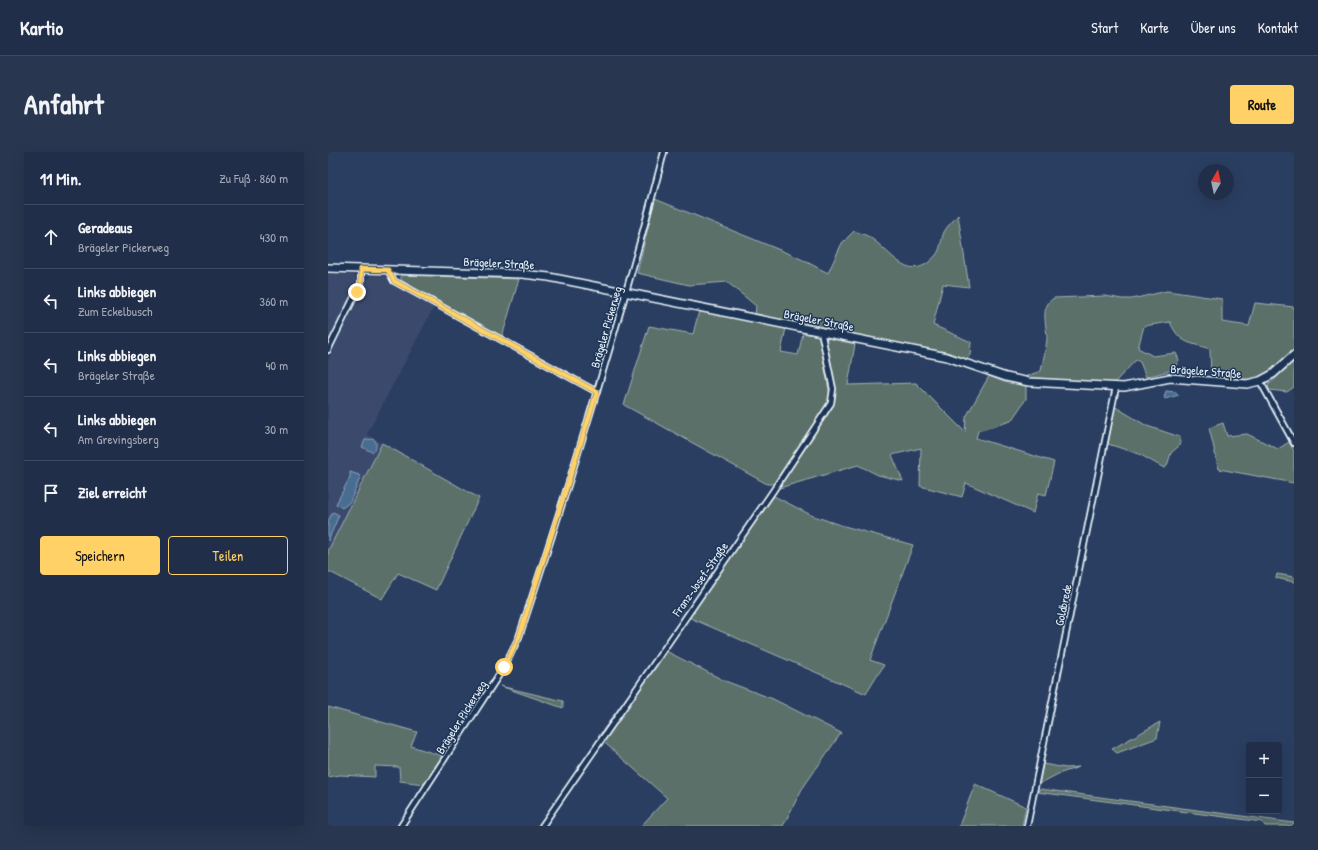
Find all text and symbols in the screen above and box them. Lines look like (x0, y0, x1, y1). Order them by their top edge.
text: Kartio (20, 15, 63, 41)
text: Start (1091, 18, 1118, 37)
text: Karte (1140, 18, 1169, 37)
text: Über uns (1191, 18, 1236, 37)
text: Kontakt (1258, 18, 1298, 37)
text: Anfahrt (24, 85, 104, 123)
button: Route (1230, 85, 1294, 124)
north arrow (1198, 164, 1234, 200)
text: 11 Min. (40, 167, 82, 190)
text: Zu Fuß · 860 m (219, 169, 288, 187)
text: Geradeaus (78, 217, 132, 238)
icon: ahead (40, 226, 62, 248)
text: 430 m (260, 228, 288, 246)
text: Brägeler Pickerweg (78, 238, 169, 256)
street label: Brägeler Straße (463, 253, 535, 273)
text: Links abbiegen (78, 281, 156, 302)
route end (348, 283, 366, 301)
street label: Brägeler Pickerweg (586, 284, 626, 370)
icon: left (40, 290, 62, 312)
text: 360 m (259, 292, 288, 310)
text: Zum Eckelbusch (78, 302, 153, 320)
street label: Brägeler Straße (783, 305, 856, 335)
text: Links abbiegen (78, 345, 156, 366)
icon: left (40, 354, 62, 376)
text: 40 m (265, 356, 288, 374)
street label: Brägeler Straße (1170, 360, 1242, 382)
text: Brägeler Straße (78, 366, 155, 384)
text: Links abbiegen (78, 409, 156, 430)
icon: left (40, 418, 62, 440)
text: 30 m (265, 420, 288, 438)
text: Am Grevingsberg (78, 430, 159, 448)
icon: arrive (40, 482, 62, 504)
text: Ziel erreicht (78, 482, 147, 503)
button: Speichern (40, 536, 160, 575)
button: Teilen (168, 536, 288, 575)
street label: Franz-Josef-Straße (667, 538, 732, 620)
street label: Goldbrede (1050, 582, 1076, 627)
route start (495, 658, 513, 676)
street label: Brägeler Pickerweg (432, 677, 490, 757)
map controls (1246, 742, 1282, 814)
button: + (1246, 742, 1282, 778)
button: − (1246, 778, 1282, 814)

